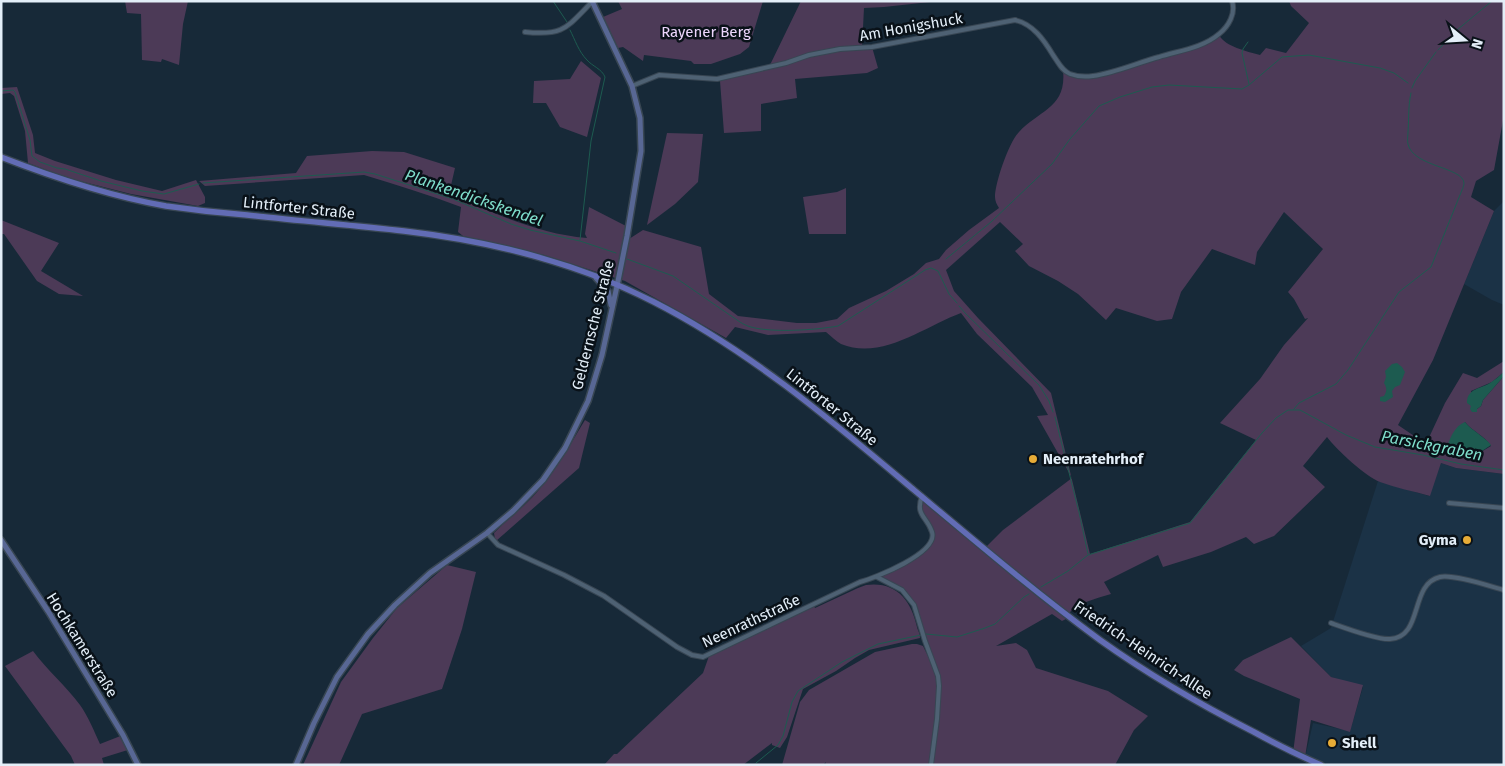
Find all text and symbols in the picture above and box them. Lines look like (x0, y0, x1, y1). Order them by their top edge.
street label: Am Honigshuck (858, 9, 964, 45)
north arrow (1440, 15, 1490, 65)
park label: Rayener Berg (661, 23, 751, 41)
text: N (1467, 37, 1486, 51)
water label: Plankendickskendel (403, 165, 545, 230)
street label: Lintforter Straße (242, 193, 356, 223)
street label: Geldernsche Straße (568, 258, 618, 392)
street label: Lintforter Straße (783, 365, 881, 449)
water label: Parsickgraben (1380, 426, 1484, 465)
place label: Neenratehrhof (1043, 450, 1145, 468)
marker: Neenratehrhof (1027, 453, 1039, 465)
place label: Gyma (1419, 531, 1457, 549)
marker: Gyma (1461, 534, 1473, 546)
street label: Hochkamerstraße (43, 589, 121, 701)
street label: Neenrathstraße (699, 590, 803, 652)
street label: Friedrich-Heinrich-Allee (1070, 597, 1216, 703)
place label: Shell (1342, 734, 1377, 752)
marker: Shell (1326, 737, 1338, 749)

